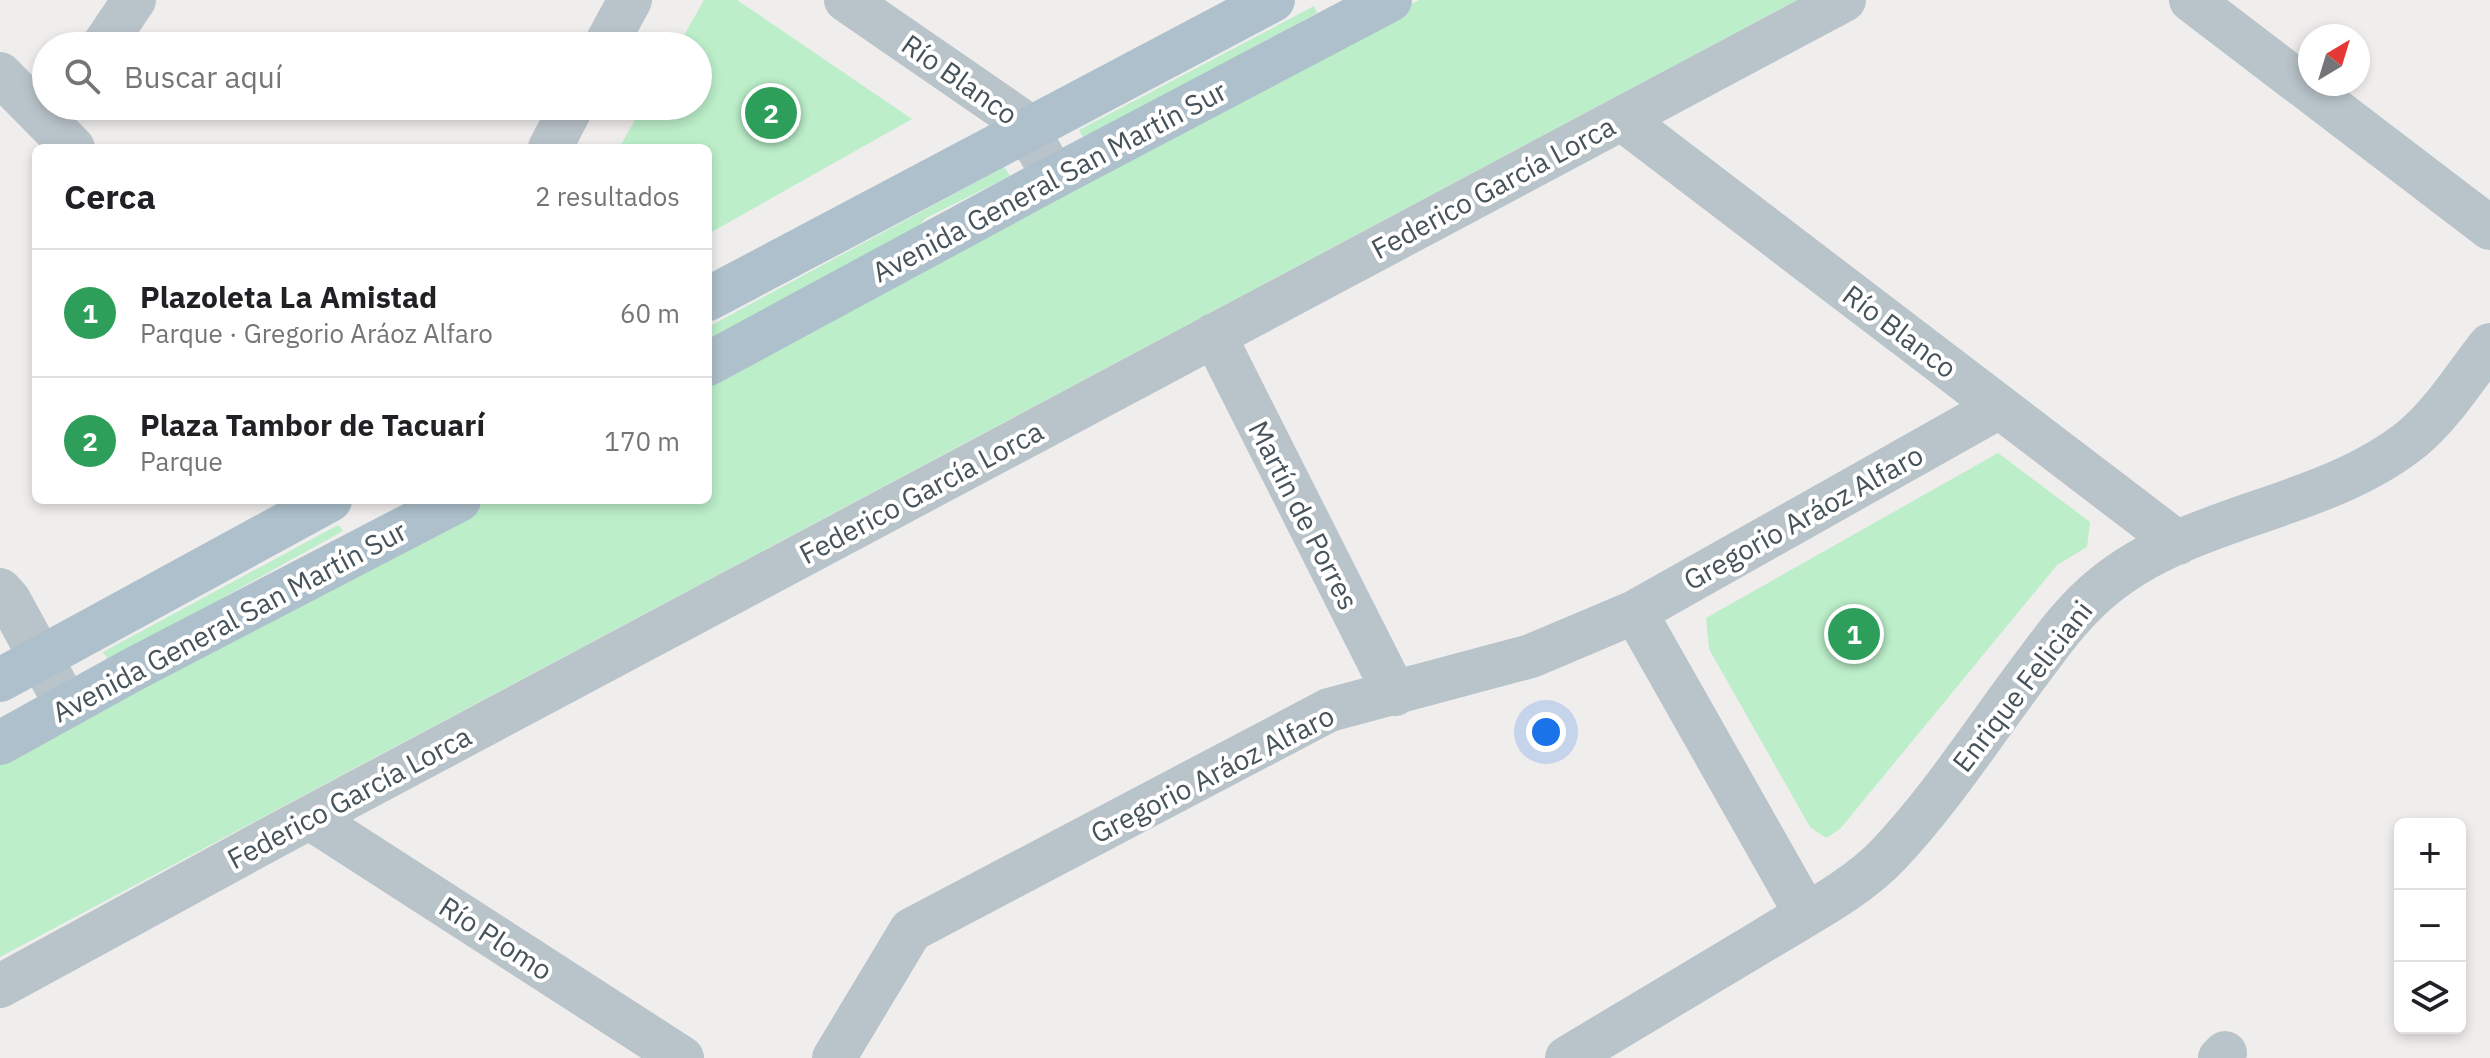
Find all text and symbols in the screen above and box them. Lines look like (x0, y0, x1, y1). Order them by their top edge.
north arrow (2298, 24, 2370, 96)
street label: Río Blanco (895, 26, 1025, 132)
search box (32, 32, 712, 120)
icon: search (60, 54, 104, 98)
text: Buscar aquí (124, 57, 282, 96)
street label: Avenida General San Martín Sur (865, 72, 1233, 290)
pin: 2 (745, 83, 797, 143)
street label: Federico García Lorca (1365, 107, 1621, 267)
text: Cerca (64, 174, 156, 218)
text: 2 resultados (535, 179, 680, 213)
street label: Río Blanco (1836, 276, 1964, 386)
text: Plazoleta La Amistad (140, 277, 437, 316)
text: 1 (82, 296, 98, 330)
text: 60 m (620, 296, 680, 330)
text: Parque · Gregorio Aráoz Alfaro (140, 316, 493, 350)
text: Plaza Tambor de Tacuarí (140, 405, 485, 444)
street label: Federico García Lorca (793, 412, 1049, 572)
street label: Martín de Porres (1240, 414, 1368, 616)
text: 2 (82, 424, 98, 458)
text: 170 m (604, 424, 680, 458)
street label: Gregorio Aráoz Alfaro (1677, 436, 1929, 598)
text: Parque (140, 444, 223, 478)
street label: Avenida General San Martín Sur (45, 512, 413, 730)
street label: Enrique Feliciani (1944, 593, 2100, 779)
pin: 1 (1828, 604, 1880, 664)
street label: Gregorio Aráoz Alfaro (1084, 697, 1340, 851)
your location (1526, 712, 1566, 752)
street label: Federico García Lorca (221, 717, 477, 877)
map controls (2394, 818, 2466, 1034)
button: + (2394, 818, 2466, 890)
street label: Río Plomo (432, 888, 560, 988)
button: − (2394, 890, 2466, 962)
button: layers (2394, 962, 2466, 1034)

